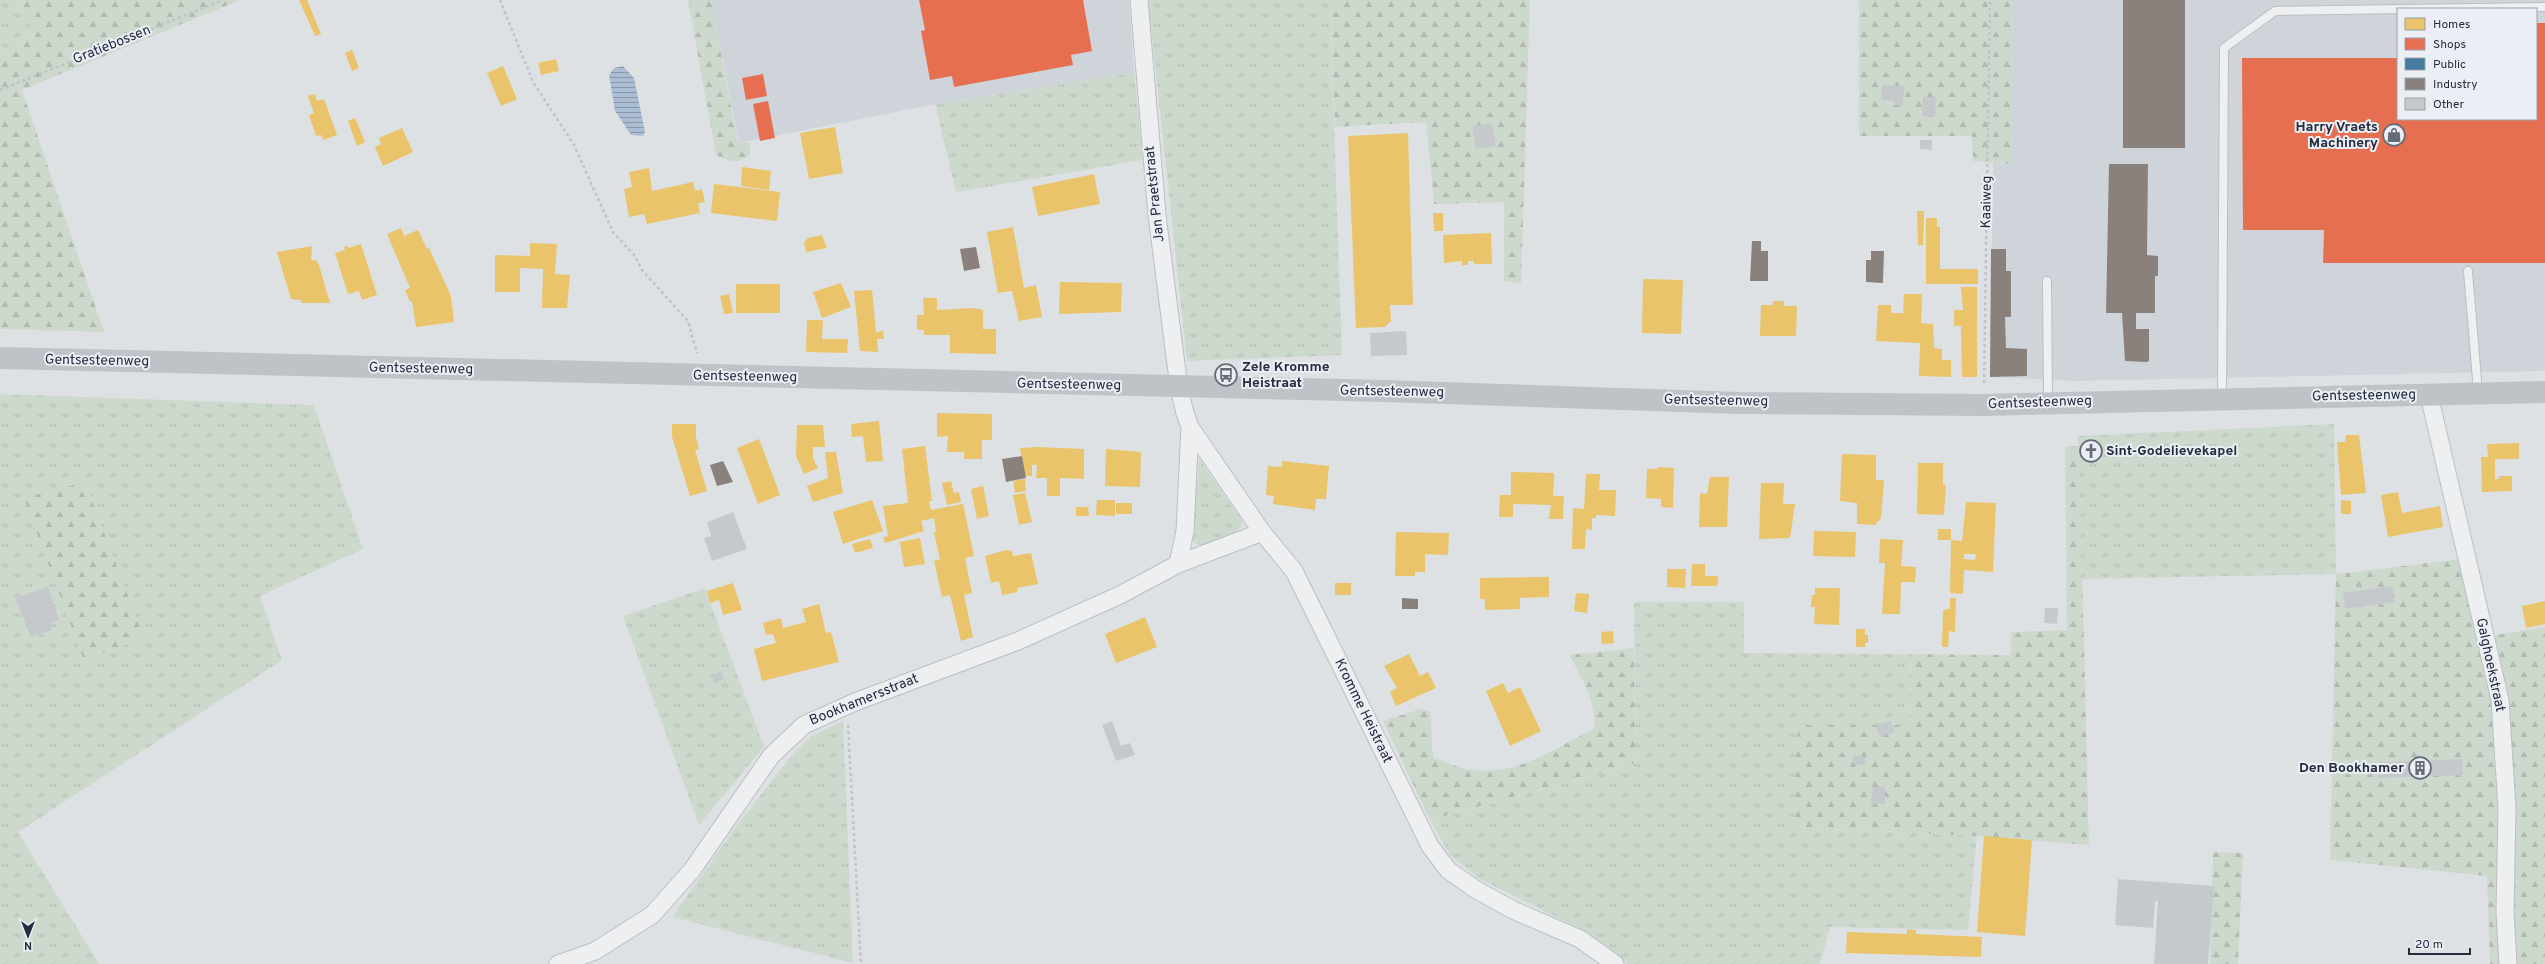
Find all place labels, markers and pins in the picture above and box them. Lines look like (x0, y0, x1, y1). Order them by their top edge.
place label: Harry Vraets Machinery (2296, 119, 2378, 152)
shop icon: Harry Vraets Machinery (2381, 122, 2407, 148)
place label: Zele Kromme Heistraat (1242, 359, 1330, 392)
bus stop icon: Zele Kromme Heistraat (1213, 362, 1239, 388)
church icon: Sint-Godelievekapel (2078, 438, 2104, 464)
place label: Sint-Godelievekapel (2106, 443, 2237, 460)
building icon: Den Bookhamer (2407, 755, 2433, 781)
place label: Den Bookhamer (2299, 760, 2404, 777)

